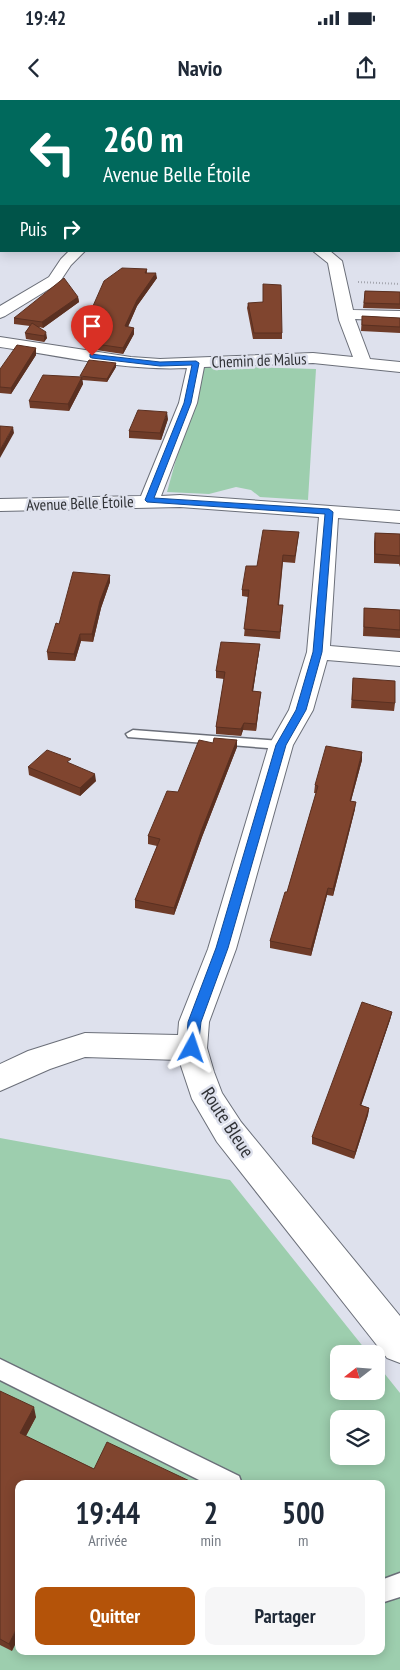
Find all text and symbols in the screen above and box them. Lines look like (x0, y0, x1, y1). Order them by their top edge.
text: 19:42 (25, 6, 66, 30)
icon: back (20, 54, 48, 82)
text: Navio (178, 54, 222, 82)
icon: share (352, 54, 380, 82)
text: 260 m (103, 116, 184, 162)
icon: left (20, 120, 85, 185)
text: Avenue Belle Étoile (103, 160, 251, 188)
icon: right (57, 215, 85, 243)
text: Puis (20, 217, 47, 241)
pin (71, 305, 113, 356)
icon: arrive (78, 312, 106, 340)
street label: Chemin de Malus (211, 348, 307, 372)
street label: Avenue Belle Étoile (26, 491, 134, 515)
position arrow (165, 1021, 217, 1073)
street label: Route Bleue (196, 1082, 260, 1162)
north arrow (330, 1345, 385, 1400)
map controls (330, 1345, 385, 1465)
button: layers (330, 1410, 385, 1465)
text: 19:44 (75, 1493, 140, 1532)
text: 2 (204, 1493, 218, 1532)
text: 500 (282, 1493, 325, 1532)
text: Arrivée (88, 1530, 127, 1550)
text: min (200, 1530, 221, 1550)
text: m (298, 1530, 308, 1550)
button: Quitter (35, 1587, 195, 1645)
button: Partager (205, 1587, 365, 1645)

